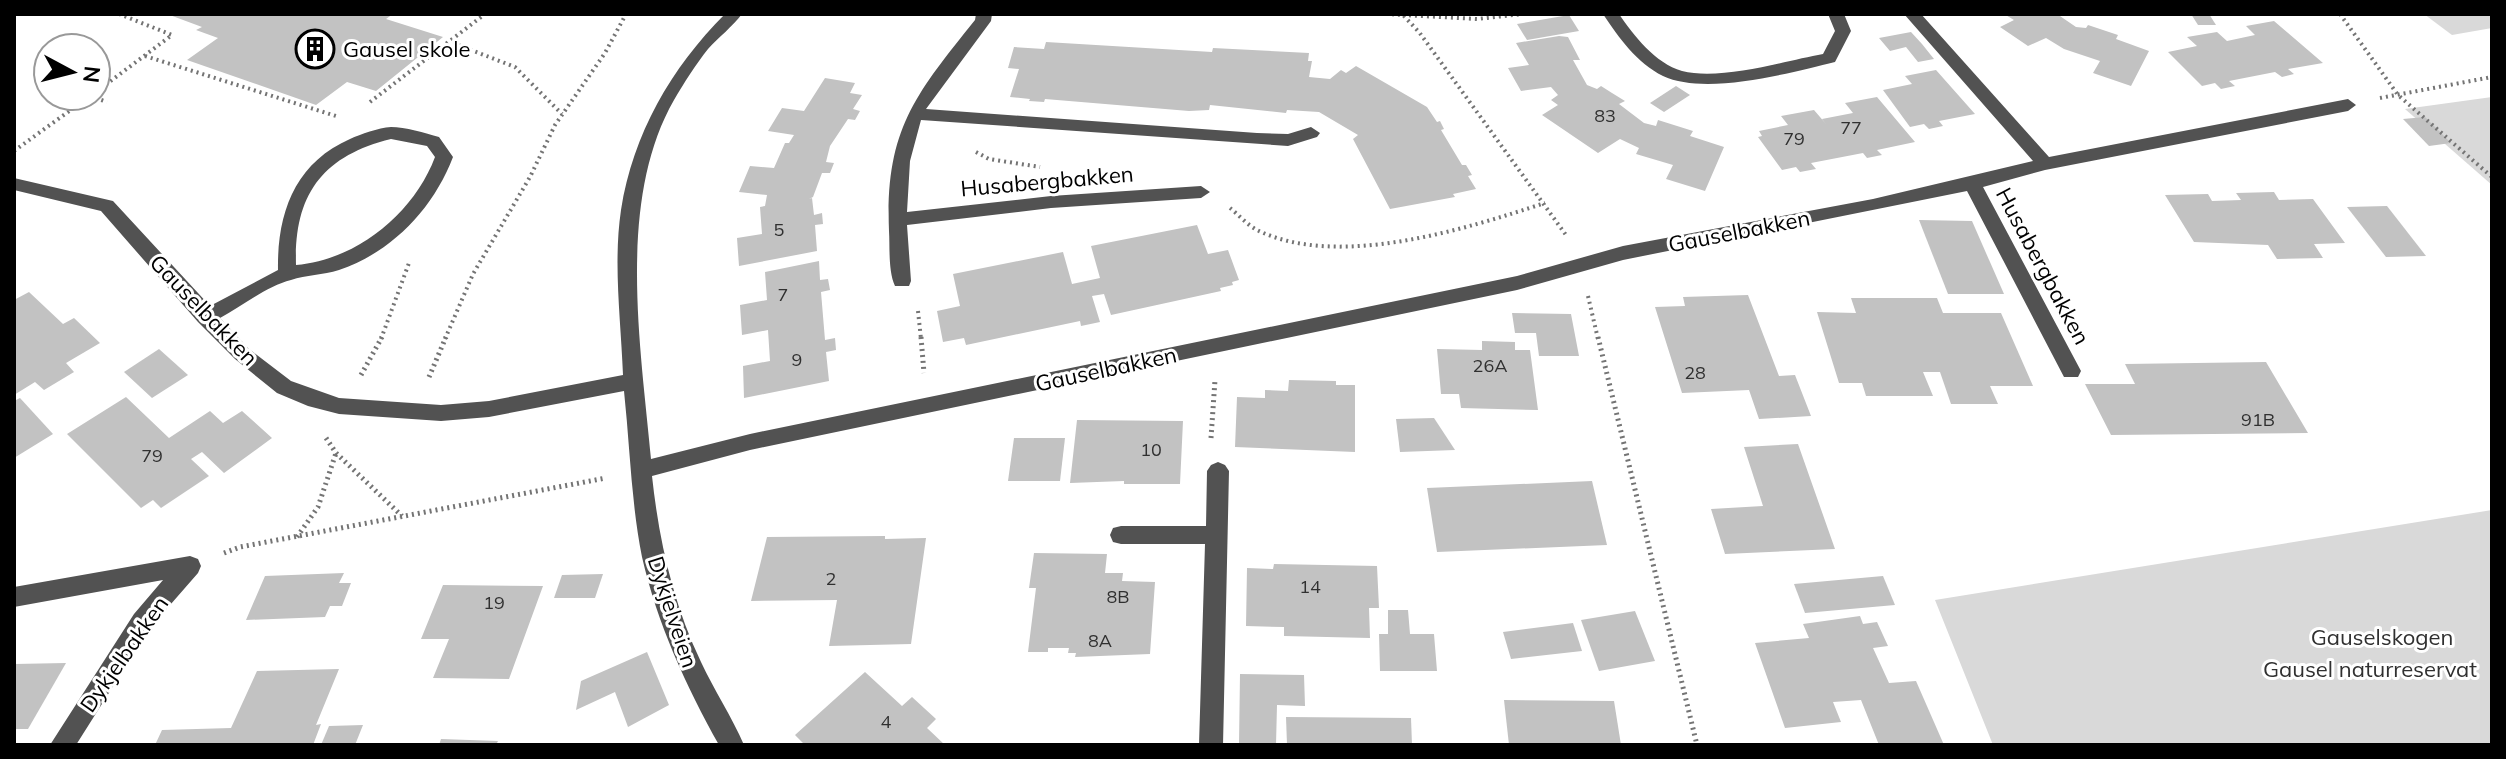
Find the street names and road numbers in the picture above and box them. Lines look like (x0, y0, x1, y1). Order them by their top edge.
street label: Husabergbakken (959, 159, 1135, 203)
street label: Husabergbakken (1990, 183, 2096, 349)
street label: Gauselbakken (1666, 204, 1812, 258)
street label: Gauselbakken (144, 249, 264, 371)
street label: Gauselbakken (1033, 340, 1179, 398)
street label: Dykjelveien (642, 553, 704, 671)
street label: Dykjelbakken (74, 590, 174, 718)

